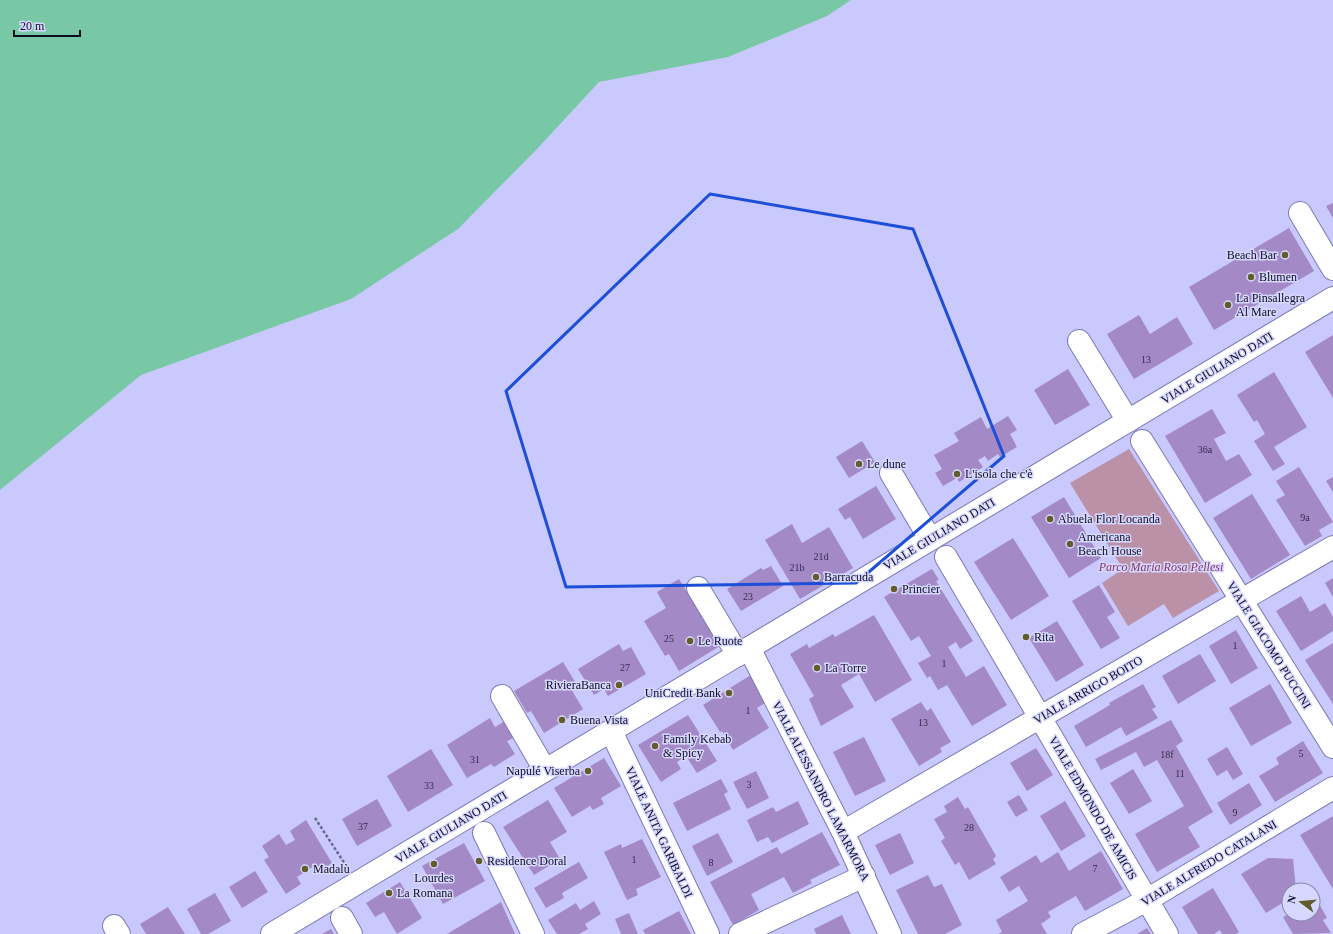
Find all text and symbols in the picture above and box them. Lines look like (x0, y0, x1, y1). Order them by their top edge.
scale bar (14, 12, 80, 38)
text: 20 m (20, 19, 45, 33)
place label: Beach Bar (1227, 248, 1277, 262)
marker: Beach Bar (1280, 250, 1290, 260)
place label: Blumen (1259, 270, 1297, 284)
marker: Blumen (1246, 272, 1256, 282)
place label: La Pinsallegra Al Mare (1236, 291, 1306, 319)
marker: La Pinsallegra Al Mare (1223, 300, 1233, 310)
street label: VIALE GIULIANO DATI (1159, 329, 1275, 407)
house number: 13 (1141, 354, 1151, 365)
house number: 36a (1198, 444, 1213, 455)
place label: Le dune (867, 457, 906, 471)
marker: Le dune (854, 459, 864, 469)
place label: L'isola che c'è (965, 467, 1033, 481)
marker: L'isola che c'è (952, 469, 962, 479)
street label: VIALE GIULIANO DATI (881, 495, 997, 573)
place label: Abuela Flor Locanda (1058, 512, 1161, 526)
house number: 9a (1300, 512, 1310, 523)
marker: Abuela Flor Locanda (1045, 514, 1055, 524)
place label: Americana Beach House (1078, 530, 1142, 558)
marker: Americana Beach House (1065, 539, 1075, 549)
house number: 21d (814, 551, 829, 562)
park label: Parco Maria Rosa Pellesi (1098, 560, 1223, 574)
house number: 21b (790, 562, 805, 573)
place label: Barracuda (824, 570, 874, 584)
marker: Barracuda (811, 572, 821, 582)
street label: VIALE GIACOMO PUCCINI (1224, 579, 1314, 711)
place label: Princier (902, 582, 940, 596)
marker: Princier (889, 584, 899, 594)
house number: 23 (743, 591, 753, 602)
place label: Rita (1034, 630, 1055, 644)
marker: Rita (1021, 632, 1031, 642)
house number: 25 (664, 633, 674, 644)
place label: Le Ruote (698, 634, 742, 648)
marker: Le Ruote (685, 636, 695, 646)
house number: 1 (1233, 640, 1238, 651)
street label: VIALE ARRIGO BOITO (1031, 653, 1145, 727)
house number: 1 (942, 658, 947, 669)
place label: La Torre (825, 661, 866, 675)
house number: 27 (620, 662, 630, 673)
marker: La Torre (812, 663, 822, 673)
place label: RivieraBanca (546, 678, 612, 692)
marker: RivieraBanca (614, 680, 624, 690)
place label: UniCredit Bank (645, 686, 721, 700)
marker: UniCredit Bank (724, 688, 734, 698)
street label: VIALE ALESSANDRO LAMARMORA (769, 699, 873, 884)
house number: 1 (746, 705, 751, 716)
place label: Buena Vista (570, 713, 629, 727)
marker: Buena Vista (557, 715, 567, 725)
house number: 13 (918, 717, 928, 728)
place label: Family Kebab & Spicy (663, 732, 731, 760)
street label: VIALE EDMONDO DE AMICIS (1046, 734, 1140, 882)
marker: Family Kebab & Spicy (650, 741, 660, 751)
house number: 5 (1299, 748, 1304, 759)
house number: 18f (1160, 749, 1174, 760)
house number: 31 (470, 754, 480, 765)
place label: Napulé Viserba (506, 764, 581, 778)
street label: VIALE ANITA GARIBALDI (622, 764, 696, 900)
marker: Napulé Viserba (583, 766, 593, 776)
house number: 11 (1175, 768, 1185, 779)
house number: 3 (747, 779, 752, 790)
house number: 33 (424, 780, 434, 791)
street label: VIALE GIULIANO DATI (393, 788, 509, 866)
house number: 9 (1233, 807, 1238, 818)
street label: VIALE ALFREDO CATALANI (1139, 817, 1279, 909)
house number: 37 (358, 821, 368, 832)
house number: 28 (964, 822, 974, 833)
place label: Residence Doral (487, 854, 567, 868)
house number: 1 (632, 854, 637, 865)
marker: Residence Doral (474, 856, 484, 866)
house number: 8 (709, 857, 714, 868)
marker: Lourdes (429, 859, 439, 869)
place label: Madalù (313, 862, 350, 876)
house number: 7 (1093, 863, 1098, 874)
marker: Madalù (300, 864, 310, 874)
place label: Lourdes (414, 871, 454, 885)
north arrow (1281, 882, 1321, 922)
place label: La Romana (397, 886, 453, 900)
marker: La Romana (384, 888, 394, 898)
text: N (1285, 894, 1298, 905)

